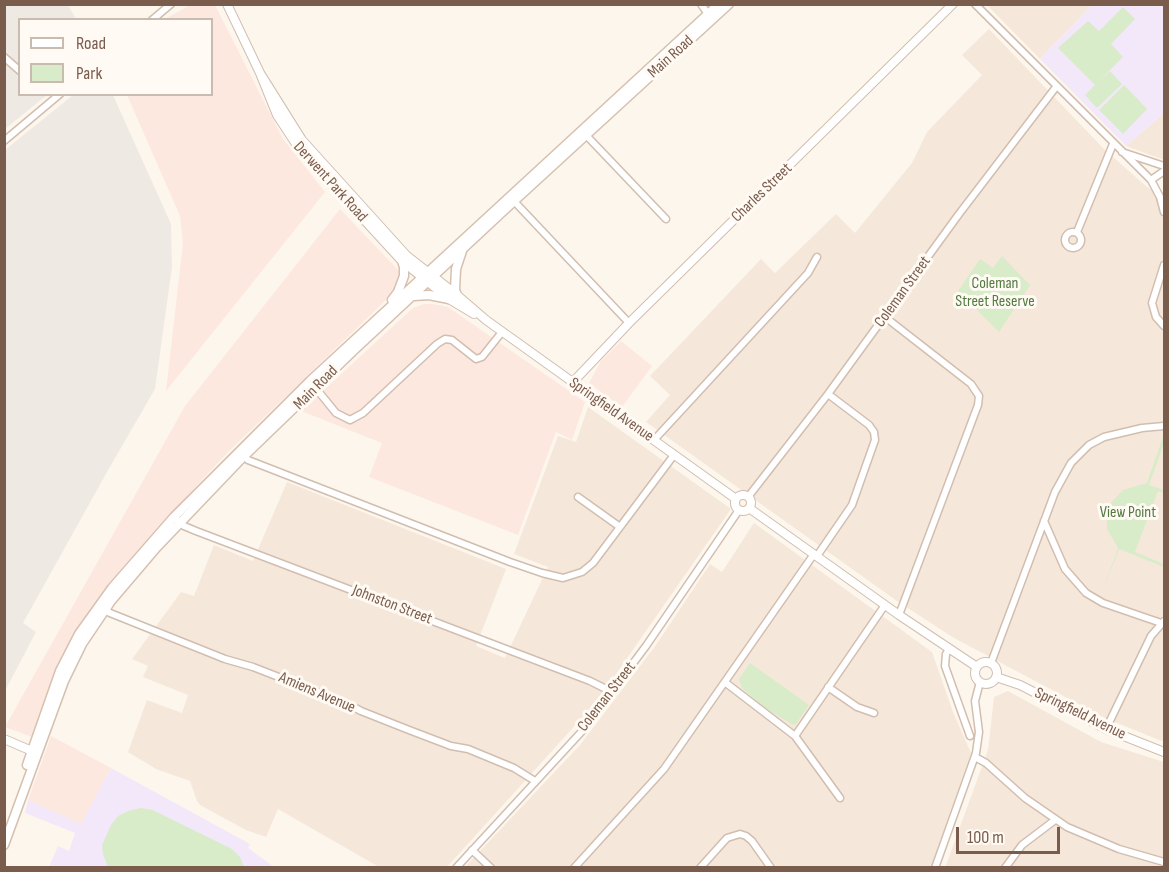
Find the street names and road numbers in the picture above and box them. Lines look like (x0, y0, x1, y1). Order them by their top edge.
street label: Main Road (644, 32, 698, 82)
street label: Derwent Park Road (289, 138, 371, 226)
street label: Charles Street (728, 159, 796, 227)
street label: Coleman Street (871, 253, 935, 331)
street label: Main Road (290, 362, 342, 414)
street label: Springfield Avenue (565, 374, 657, 446)
street label: Johnston Street (349, 581, 435, 629)
street label: Coleman Street (574, 658, 640, 736)
street label: Amiens Avenue (276, 668, 358, 718)
street label: Springfield Avenue (1031, 684, 1129, 744)

